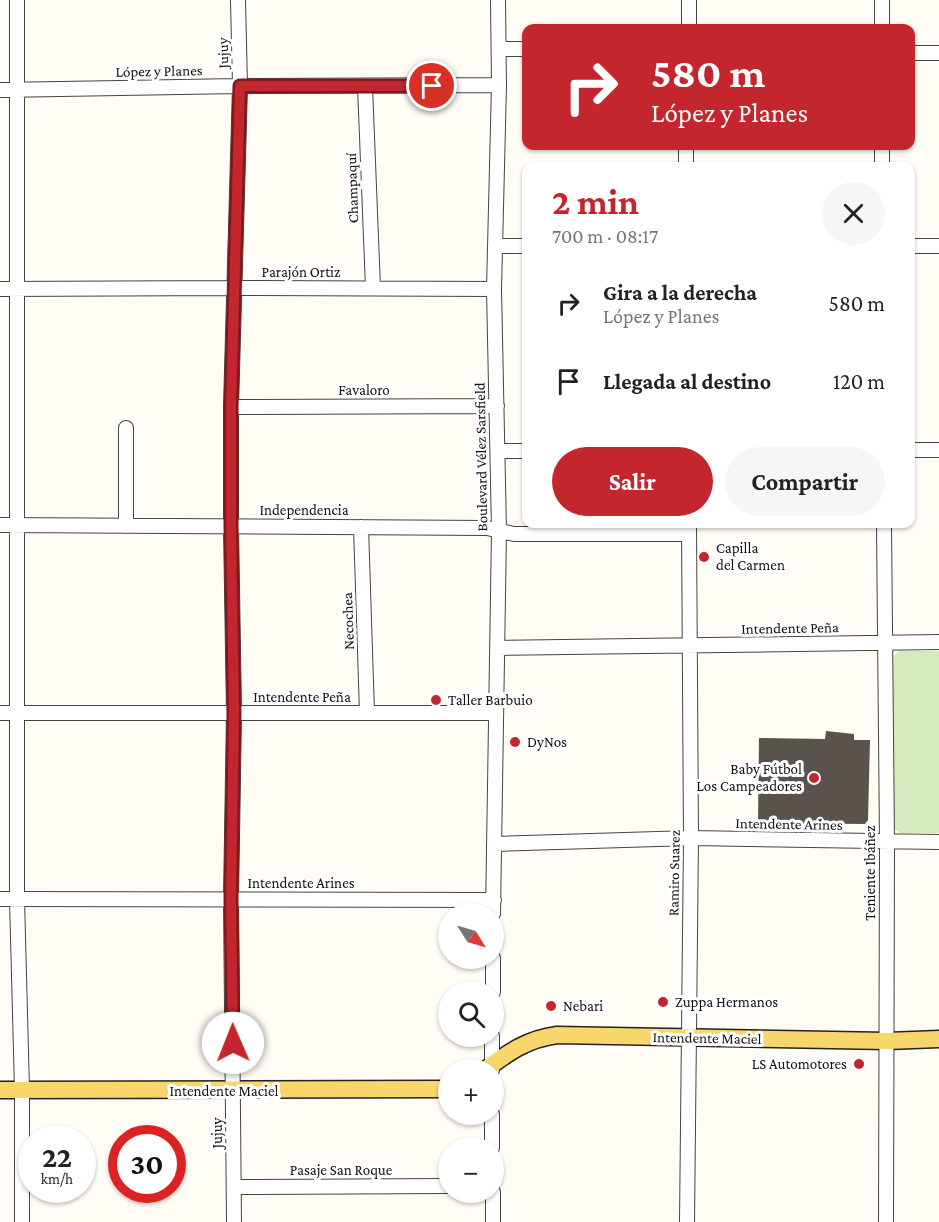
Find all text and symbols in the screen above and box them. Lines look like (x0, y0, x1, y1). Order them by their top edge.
street label: Jujuy (215, 37, 232, 71)
icon: right (552, 48, 630, 126)
text: 580 m (651, 49, 765, 96)
pin (406, 60, 457, 111)
street label: López y Planes (115, 62, 203, 81)
icon: arrive (415, 69, 448, 102)
text: López y Planes (651, 98, 808, 128)
street label: Champaquí (343, 152, 362, 223)
text: 2 min (552, 182, 639, 222)
button: close (822, 182, 885, 245)
text: 700 m · 08:17 (552, 225, 658, 247)
street label: Parajón Ortiz (262, 264, 340, 281)
text: Gira a la derecha (603, 280, 757, 305)
icon: right (552, 287, 585, 320)
text: 580 m (829, 291, 885, 316)
text: López y Planes (603, 305, 719, 327)
icon: arrive (552, 365, 585, 398)
text: Llegada al destino (603, 369, 771, 394)
text: 120 m (833, 369, 885, 394)
street label: Favaloro (338, 382, 390, 398)
street label: Boulevard Vélez Sarsfield (472, 382, 490, 532)
button: Salir (552, 447, 713, 516)
button: Compartir (725, 447, 885, 516)
street label: Independencia (259, 502, 349, 519)
place label: Capilla del Carmen (716, 540, 785, 573)
marker: Capilla del Carmen (697, 550, 711, 564)
street label: Necochea (339, 592, 357, 650)
street label: Intendente Peña (741, 619, 839, 637)
street label: Intendente Peña (253, 689, 351, 705)
place label: Taller Barbuio (448, 692, 533, 708)
marker: Taller Barbuio (429, 693, 443, 707)
place label: DyNos (527, 734, 567, 751)
marker: DyNos (508, 735, 522, 749)
place label: Baby Fútbol Los Campeadores (696, 761, 802, 795)
marker: Baby Fútbol Los Campeadores (807, 771, 821, 785)
street label: Intendente Arines (735, 815, 843, 833)
street label: Teniente Ibáñez (862, 825, 878, 921)
street label: Ramiro Suarez (665, 830, 683, 916)
street label: Intendente Arines (247, 875, 355, 891)
north arrow (438, 903, 504, 969)
map controls (438, 903, 504, 1203)
button: search (438, 981, 504, 1047)
place label: Zuppa Hermanos (675, 994, 778, 1011)
marker: Zuppa Hermanos (656, 995, 670, 1009)
place label: Nebari (563, 998, 603, 1014)
marker: Nebari (544, 999, 558, 1013)
position arrow (201, 1011, 265, 1075)
street label: Intendente Maciel (652, 1029, 762, 1047)
place label: LS Automotores (752, 1056, 847, 1072)
marker: LS Automotores (852, 1057, 866, 1071)
button: + (438, 1059, 504, 1125)
street label: Intendente Maciel (170, 1083, 279, 1099)
street label: Jujuy (209, 1117, 226, 1151)
speed limit sign: 30 (108, 1125, 186, 1203)
button: − (438, 1137, 504, 1203)
text: 22 (42, 1140, 72, 1173)
street label: Pasaje San Roque (290, 1162, 393, 1179)
text: km/h (41, 1171, 73, 1187)

